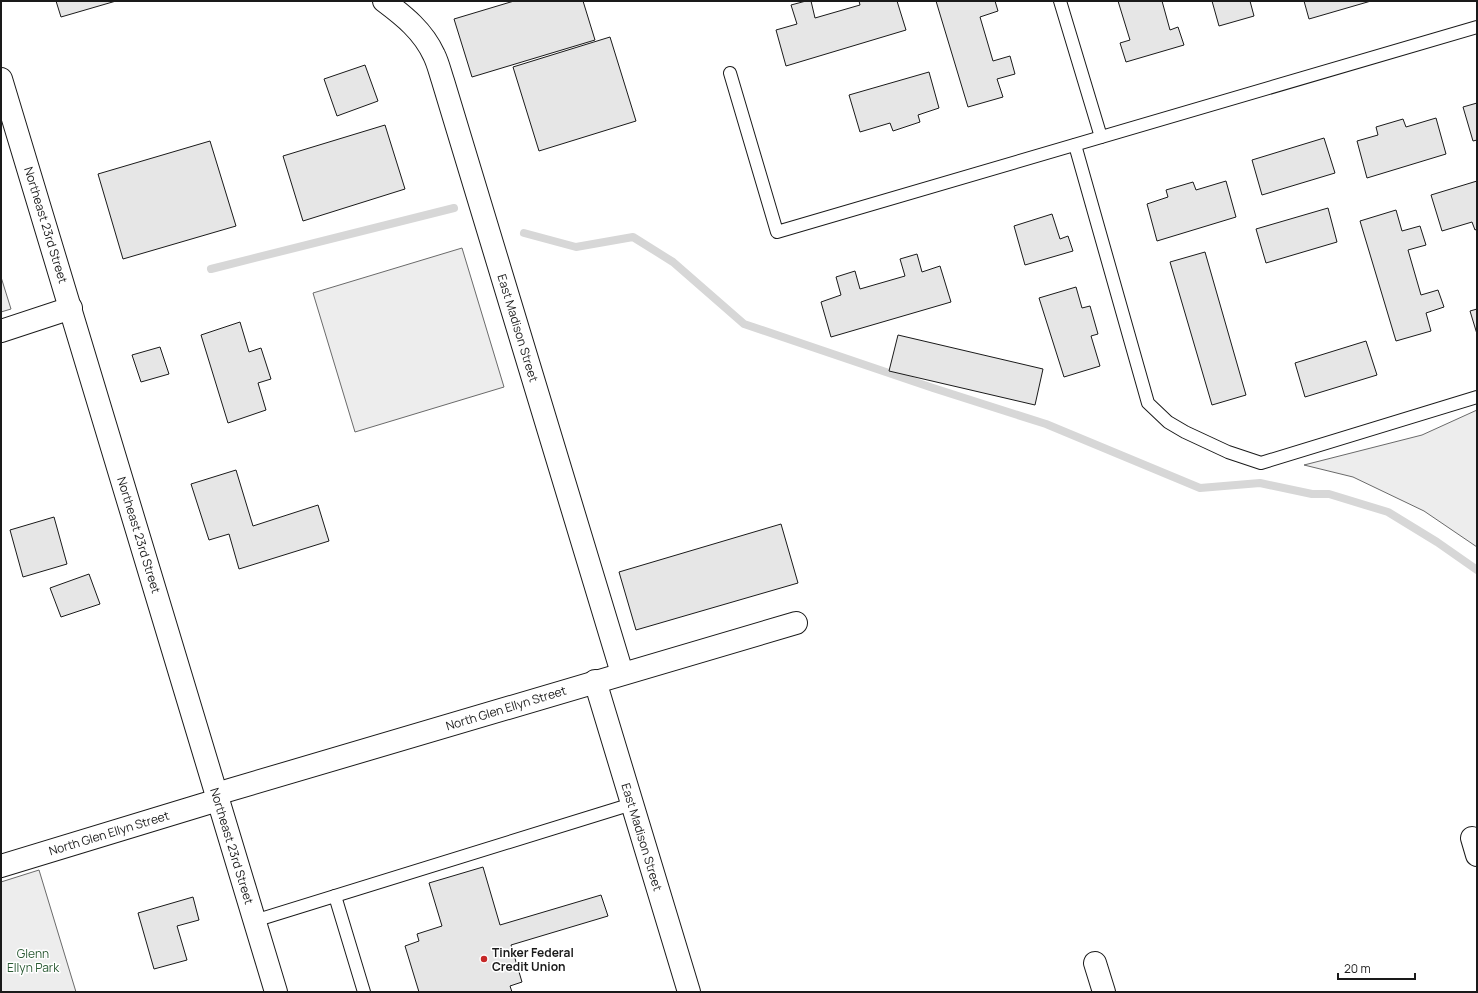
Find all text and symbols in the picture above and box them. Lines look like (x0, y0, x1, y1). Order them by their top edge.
street label: Northeast 23rd Street (20, 165, 72, 286)
street label: East Madison Street (494, 272, 543, 384)
street label: Northeast 23rd Street (113, 475, 165, 596)
street label: North Glen Ellyn Street (444, 682, 569, 734)
street label: East Madison Street (618, 781, 667, 893)
street label: Northeast 23rd Street (206, 786, 258, 907)
street label: North Glen Ellyn Street (47, 807, 172, 859)
place label: Tinker Federal Credit Union (492, 944, 574, 975)
park label: Glenn Ellyn Park (7, 945, 60, 976)
marker: Tinker Federal Credit Union (479, 954, 489, 964)
scale bar (1338, 955, 1415, 981)
text: 20 m (1344, 960, 1371, 977)

